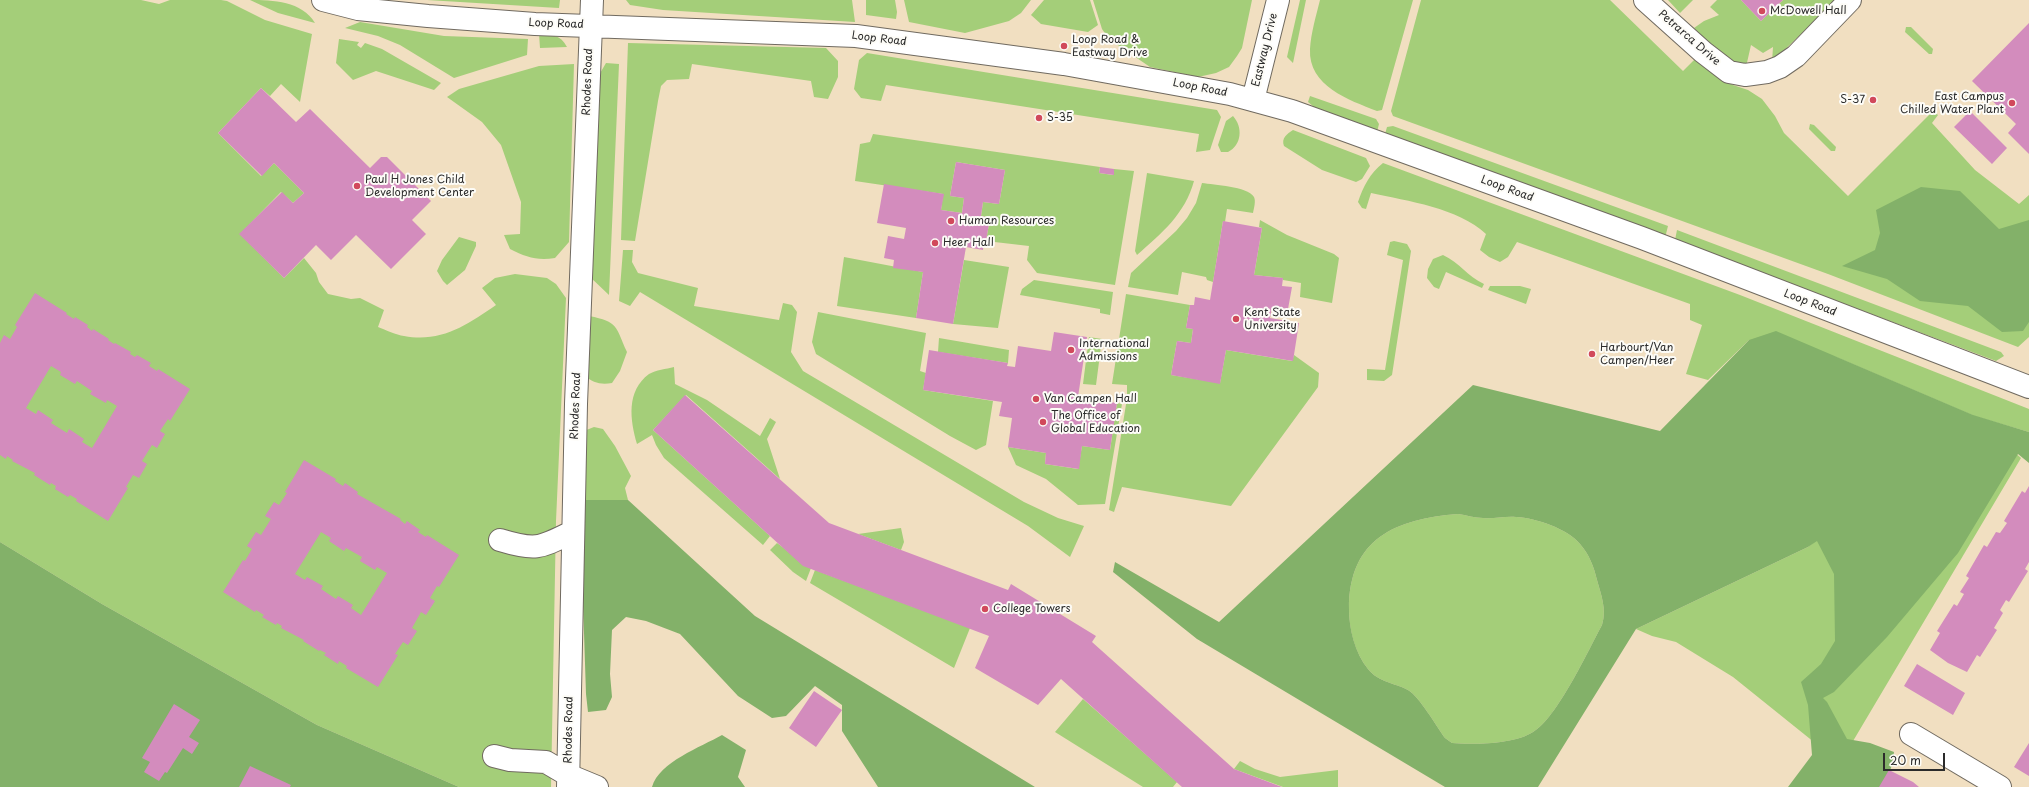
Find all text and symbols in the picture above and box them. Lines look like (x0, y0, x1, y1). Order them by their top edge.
place label: McDowell Hall (1770, 4, 1846, 18)
marker: McDowell Hall (1757, 6, 1767, 16)
street label: Petrarca Drive (1655, 8, 1723, 68)
street label: Eastway Drive (1249, 12, 1281, 88)
street label: Loop Road (528, 16, 584, 32)
street label: Loop Road (851, 29, 907, 49)
place label: Loop Road & Eastway Drive (1072, 33, 1148, 59)
marker: Loop Road & Eastway Drive (1059, 41, 1069, 51)
street label: Rhodes Road (580, 48, 596, 116)
street label: Loop Road (1172, 76, 1228, 100)
place label: East Campus Chilled Water Plant (1900, 90, 2004, 116)
place label: S-37 (1840, 93, 1865, 107)
marker: S-37 (1868, 95, 1878, 105)
marker: East Campus Chilled Water Plant (2007, 98, 2017, 108)
place label: S-35 (1047, 111, 1073, 125)
marker: S-35 (1034, 113, 1044, 123)
place label: Paul H Jones Child Development Center (365, 173, 474, 199)
street label: Loop Road (1479, 173, 1535, 205)
marker: Paul H Jones Child Development Center (352, 181, 362, 191)
place label: Human Resources (959, 214, 1054, 228)
marker: Human Resources (946, 216, 956, 226)
place label: Heer Hall (943, 236, 994, 250)
marker: Heer Hall (930, 238, 940, 248)
street label: Loop Road (1782, 287, 1838, 319)
place label: Kent State University (1244, 306, 1300, 332)
marker: Kent State University (1231, 314, 1241, 324)
place label: International Admissions (1079, 337, 1149, 363)
place label: Harbourt/Van Campen/Heer (1600, 341, 1674, 367)
marker: International Admissions (1066, 345, 1076, 355)
marker: Harbourt/Van Campen/Heer (1587, 349, 1597, 359)
street label: Rhodes Road (568, 372, 584, 440)
place label: Van Campen Hall (1044, 392, 1137, 406)
marker: Van Campen Hall (1031, 394, 1041, 404)
place label: The Office of Global Education (1051, 409, 1140, 435)
marker: The Office of Global Education (1038, 417, 1048, 427)
place label: College Towers (993, 602, 1070, 616)
marker: College Towers (980, 604, 990, 614)
street label: Rhodes Road (562, 696, 576, 764)
scale bar (1885, 745, 1947, 771)
text: 20 m (1890, 751, 1921, 769)

